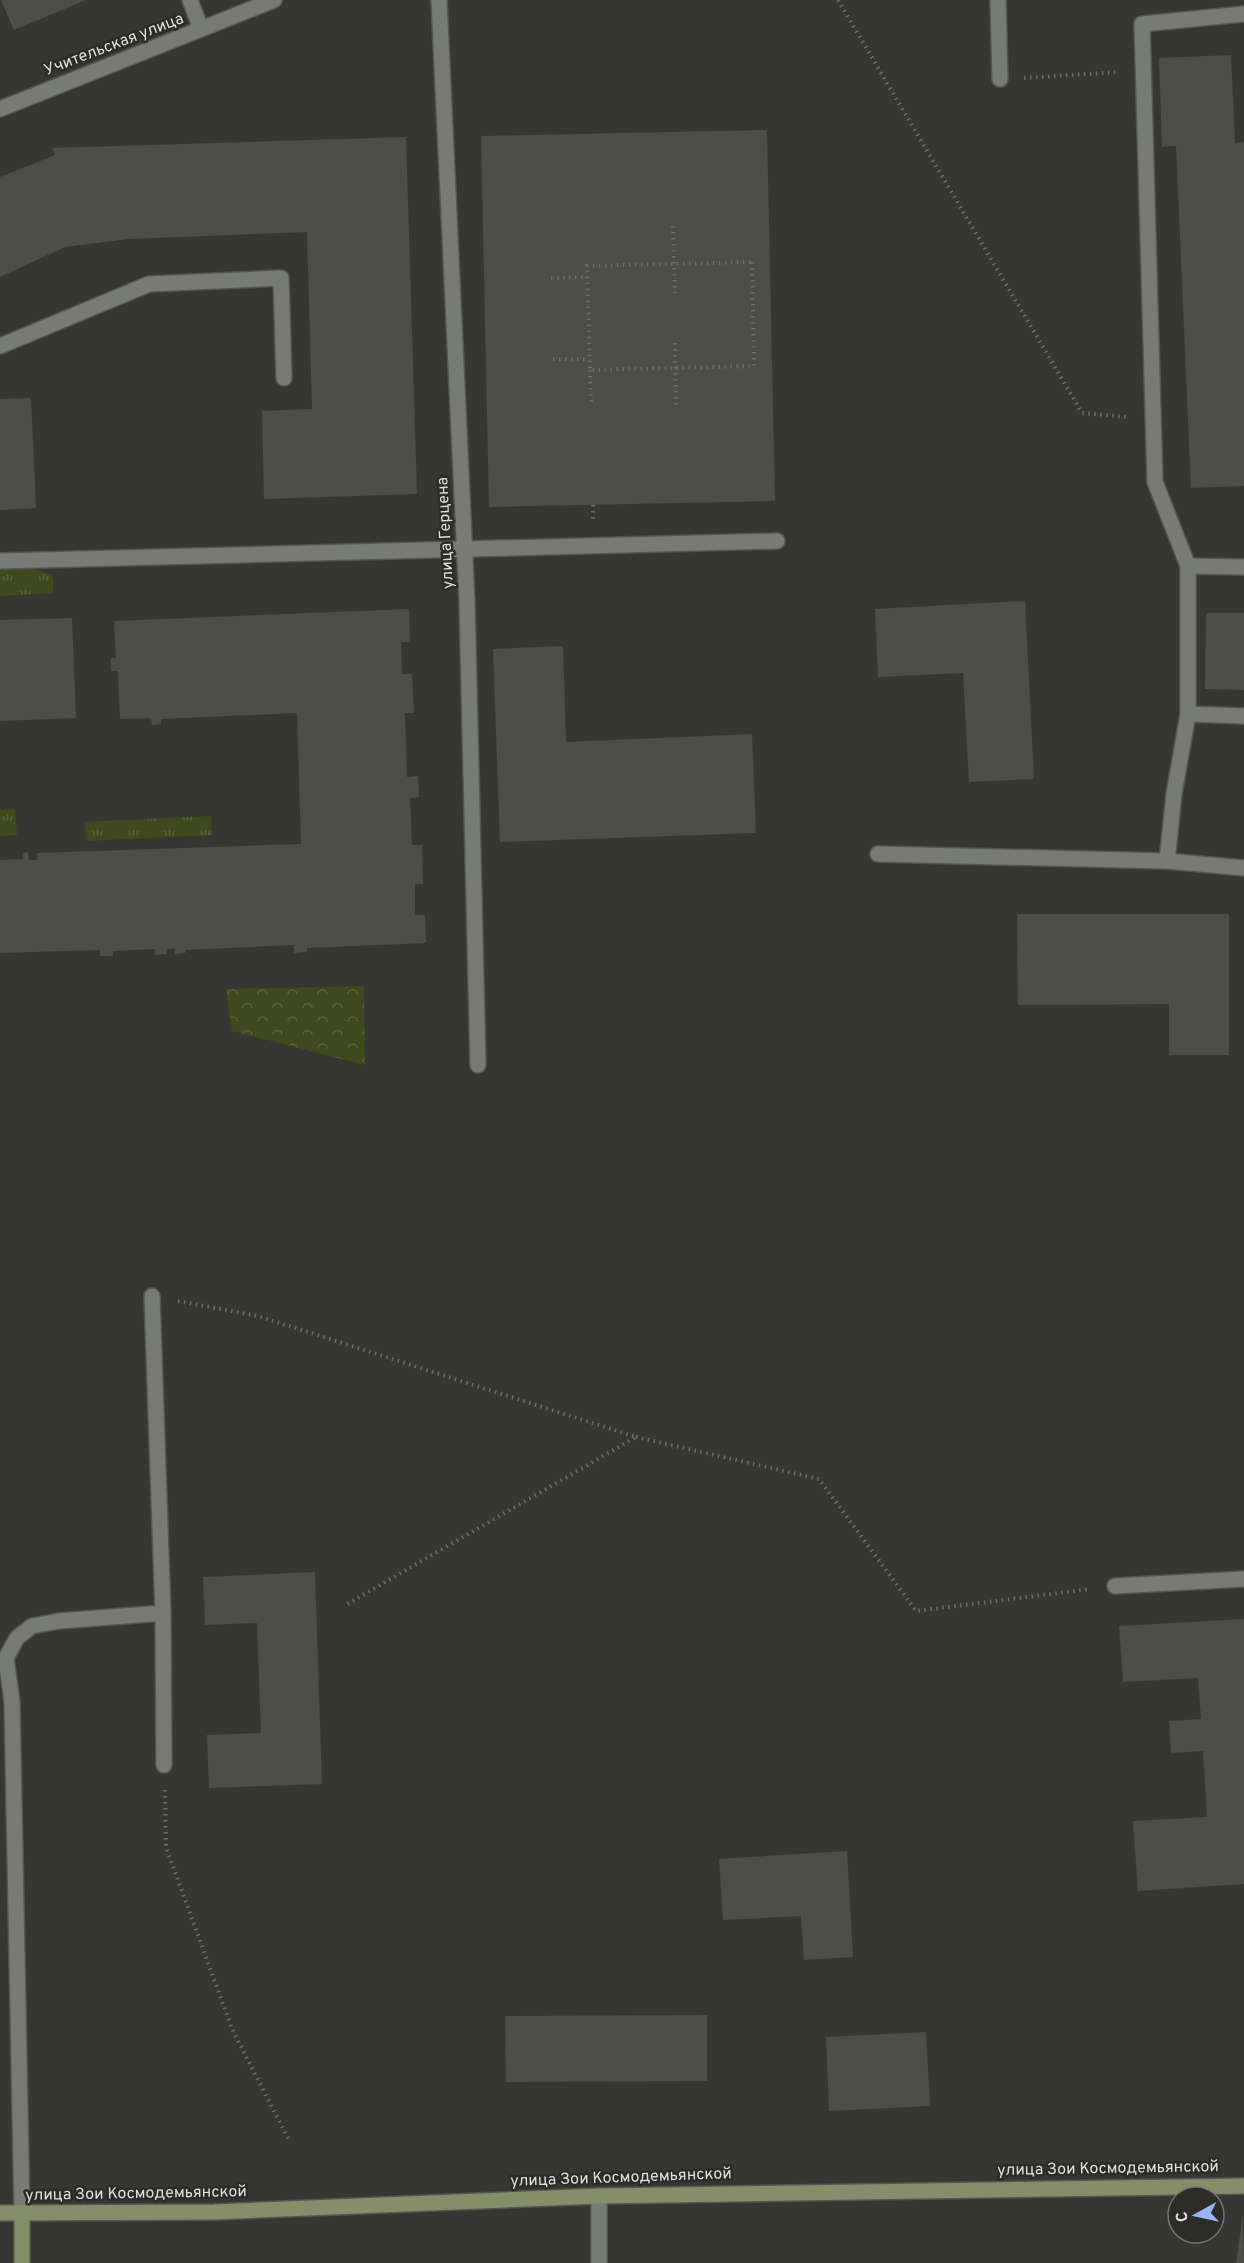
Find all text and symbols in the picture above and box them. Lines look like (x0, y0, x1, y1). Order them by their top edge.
street label: Учительская улица (41, 9, 187, 81)
street label: улица Герцена (433, 477, 459, 589)
street label: улица Зои Космодемьянской (997, 2157, 1219, 2181)
street label: улица Зои Космодемьянской (510, 2164, 732, 2192)
street label: улица Зои Космодемьянской (25, 2182, 247, 2206)
north arrow (1166, 2185, 1226, 2245)
text: С (1173, 2210, 1194, 2223)

